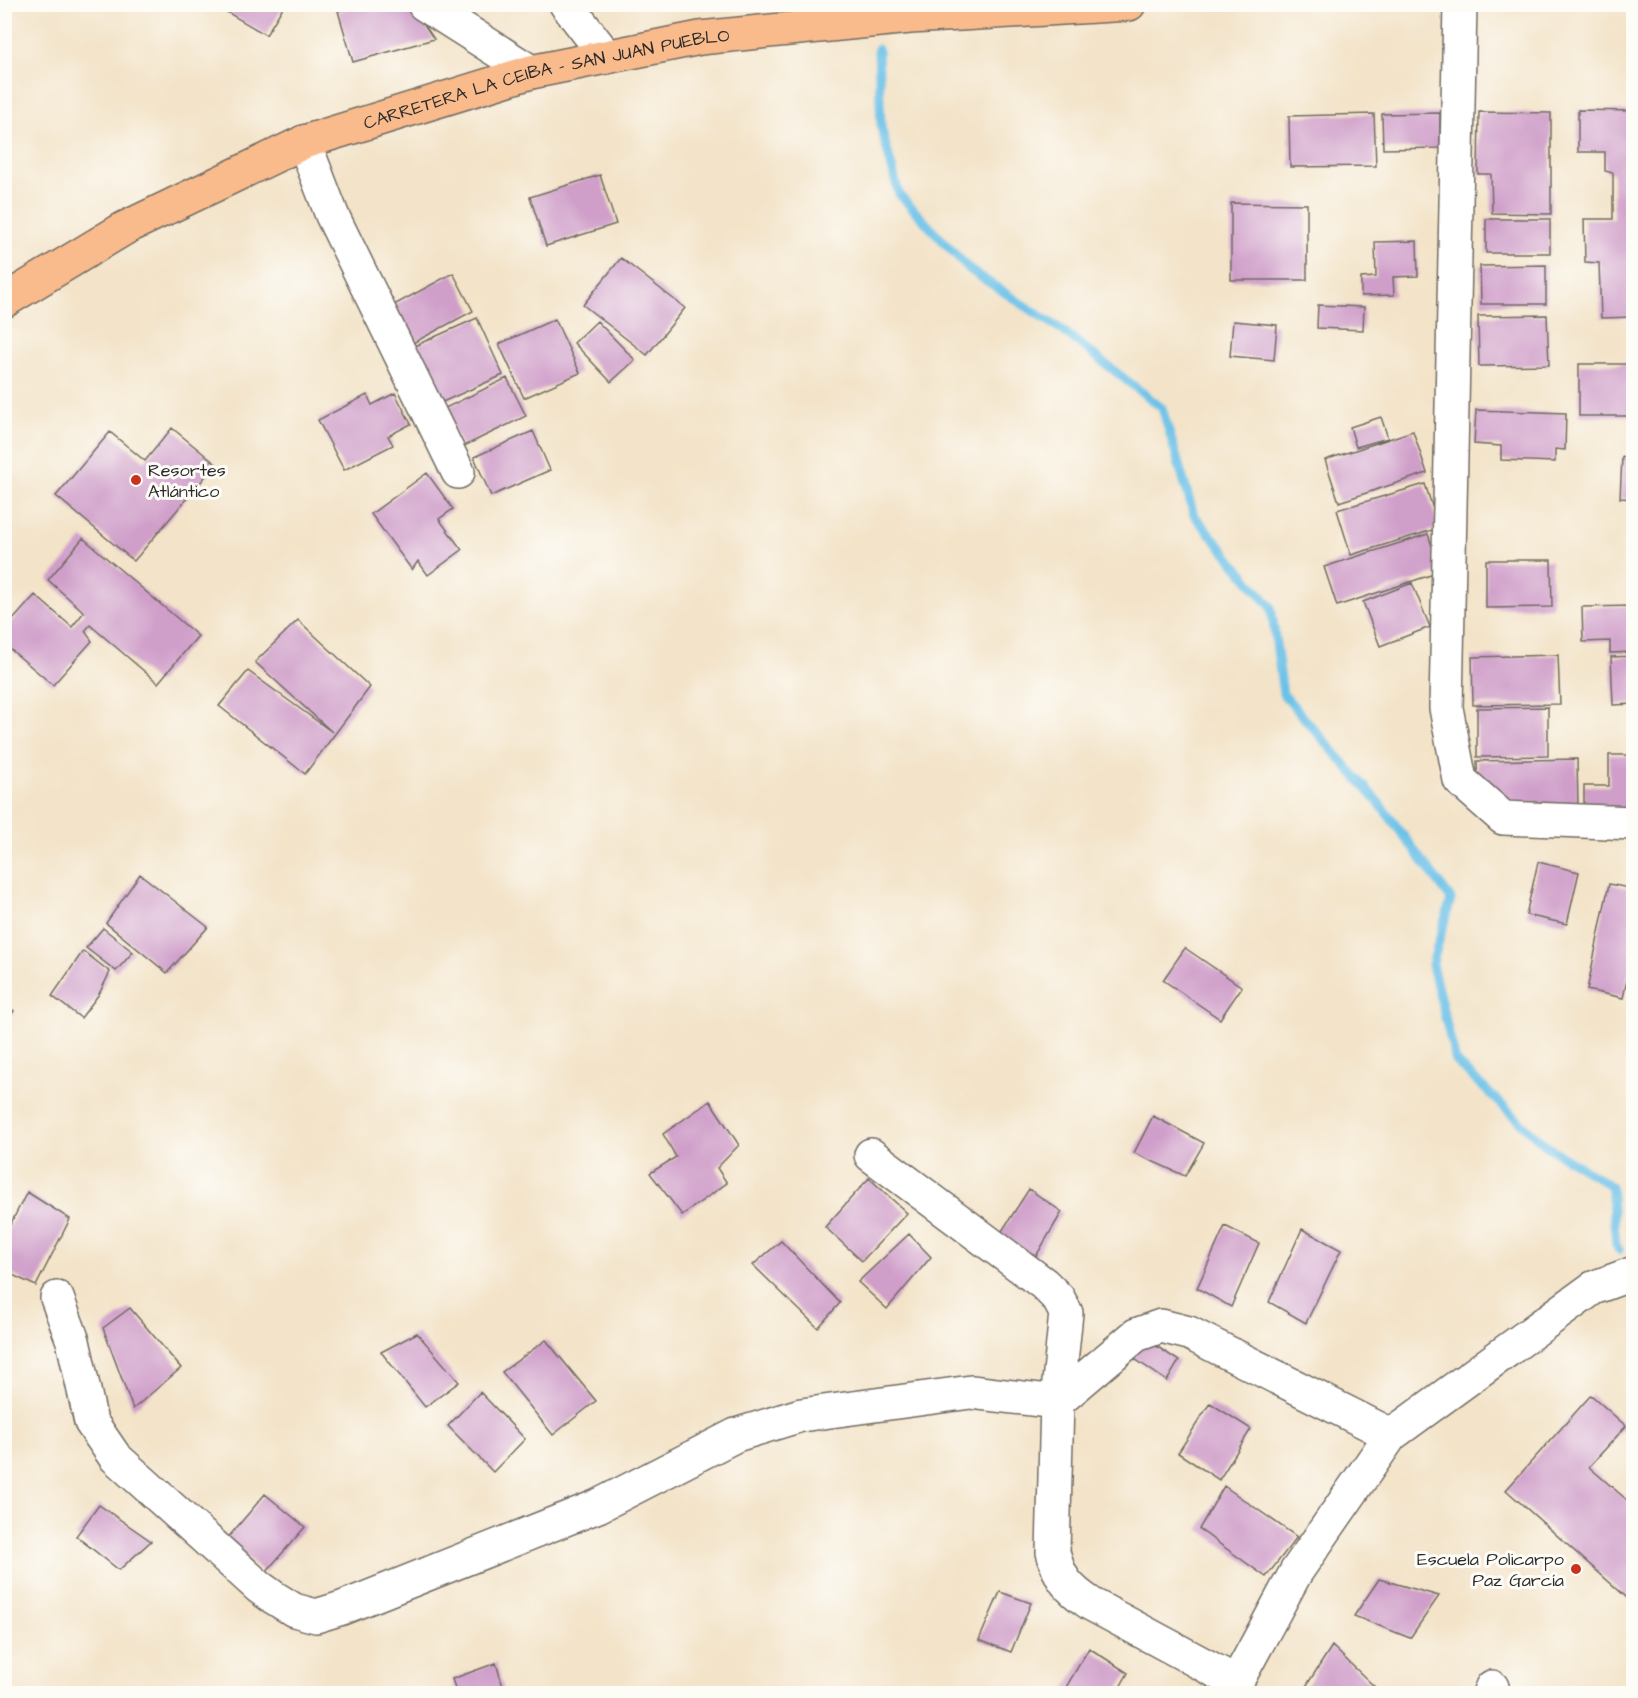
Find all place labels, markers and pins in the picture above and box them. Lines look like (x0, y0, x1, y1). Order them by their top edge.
place label: Resortes Atlántico (148, 458, 226, 504)
marker: Resortes Atlántico (129, 473, 143, 487)
place label: Escuela Policarpo Paz García (1417, 1547, 1564, 1593)
marker: Escuela Policarpo Paz García (1569, 1562, 1583, 1576)

